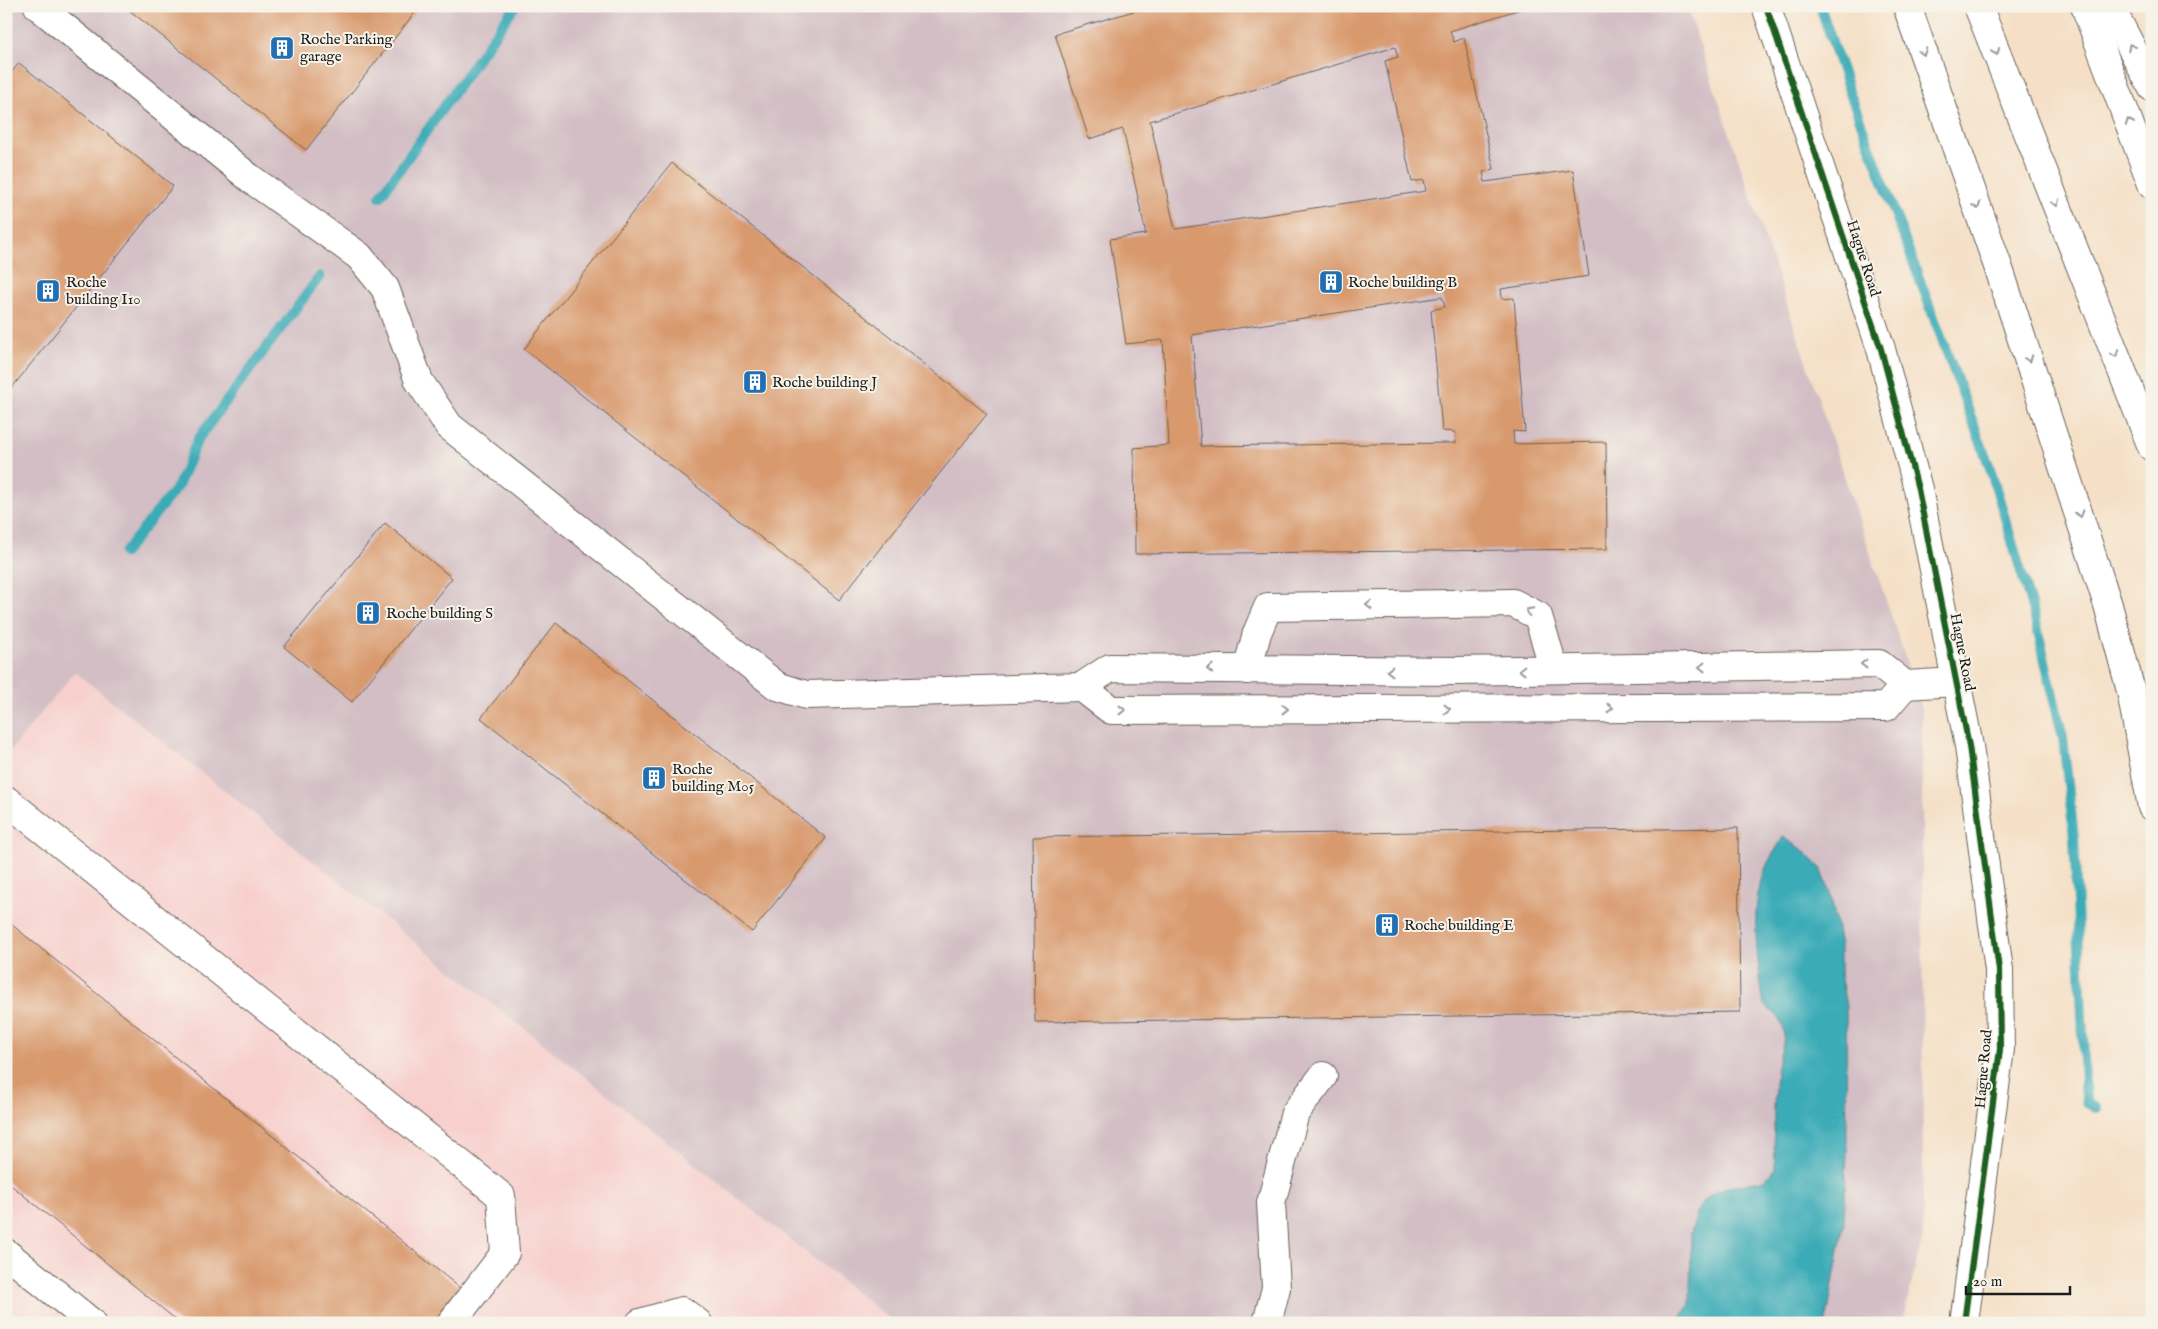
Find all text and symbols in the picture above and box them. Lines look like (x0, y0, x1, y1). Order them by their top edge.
place label: Roche Parking garage (300, 30, 393, 66)
building icon: Roche Parking garage (269, 35, 295, 61)
one-way arrow (2127, 43, 2137, 52)
one-way arrow (1990, 47, 2000, 55)
one-way arrow (1917, 48, 1927, 56)
one-way arrow (2125, 118, 2135, 127)
one-way arrow (2050, 198, 2060, 207)
one-way arrow (1971, 201, 1981, 209)
street label: Hague Road (1842, 217, 1885, 300)
building icon: Roche building B (1318, 269, 1344, 295)
place label: Roche building I10 (66, 273, 141, 309)
place label: Roche building B (1348, 273, 1457, 292)
building icon: Roche building I10 (35, 278, 61, 304)
one-way arrow (2109, 349, 2120, 358)
one-way arrow (2024, 355, 2034, 363)
building icon: Roche building J (742, 369, 768, 395)
place label: Roche building J (772, 373, 877, 392)
one-way arrow (2074, 509, 2084, 517)
building icon: Roche building S (355, 600, 381, 626)
one-way arrow (1364, 600, 1372, 610)
place label: Roche building S (386, 604, 493, 623)
one-way arrow (1525, 607, 1534, 617)
street label: Hague Road (1946, 611, 1980, 694)
one-way arrow (1860, 659, 1868, 669)
one-way arrow (1697, 662, 1705, 672)
one-way arrow (1206, 664, 1214, 674)
one-way arrow (1518, 665, 1526, 675)
one-way arrow (1386, 666, 1394, 676)
one-way arrow (1606, 703, 1614, 713)
one-way arrow (1281, 704, 1289, 714)
one-way arrow (1444, 704, 1451, 714)
one-way arrow (1118, 705, 1126, 715)
place label: Roche building M05 (672, 760, 755, 796)
building icon: Roche building M05 (641, 765, 667, 791)
building icon: Roche building E (1374, 912, 1400, 938)
place label: Roche building E (1404, 916, 1514, 935)
street label: Hague Road (1971, 1028, 1997, 1109)
scale bar (1966, 1264, 2069, 1296)
text: 20 m (1973, 1272, 2003, 1291)

